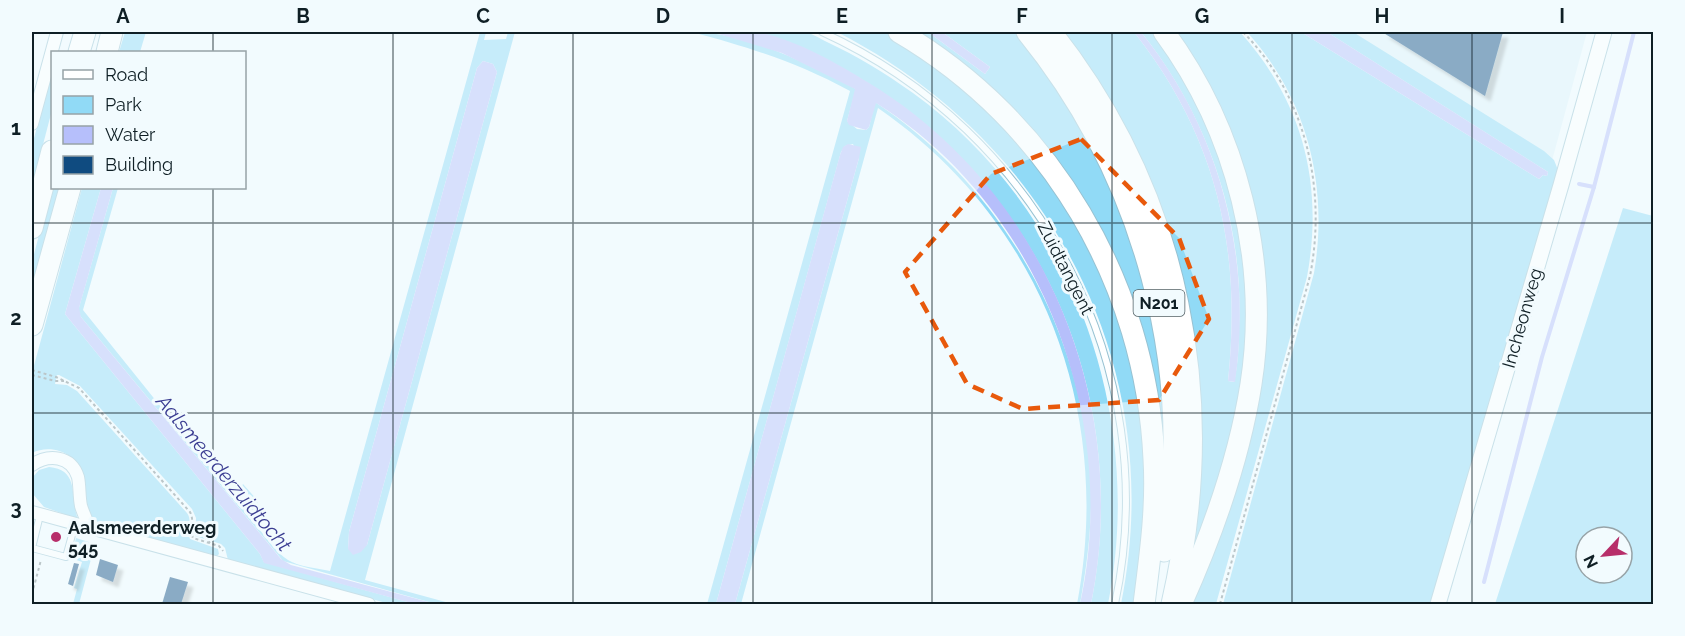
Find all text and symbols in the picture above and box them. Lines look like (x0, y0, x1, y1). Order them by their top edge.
text: A (116, 4, 130, 28)
text: B (296, 4, 310, 28)
text: C (476, 4, 490, 28)
text: D (656, 4, 670, 28)
text: E (836, 4, 848, 28)
text: F (1016, 4, 1028, 28)
text: G (1195, 4, 1209, 28)
text: H (1375, 4, 1389, 28)
text: I (1559, 4, 1565, 28)
legend (51, 51, 246, 189)
text: Road (105, 64, 148, 85)
text: Park (105, 94, 142, 115)
text: 1 (11, 116, 21, 140)
text: Water (105, 124, 156, 145)
text: Building (105, 154, 173, 175)
street label: Zuidtangent (1034, 218, 1098, 318)
street label: Incheonweg (1498, 266, 1546, 370)
road number: N201 (1134, 290, 1184, 316)
text: 2 (10, 306, 22, 330)
water label: Aalsmeerderzuidtocht (151, 389, 297, 557)
text: 3 (10, 496, 22, 520)
place label: Aalsmeerderweg 545 (68, 517, 216, 559)
north arrow (1574, 525, 1634, 585)
marker: Aalsmeerderweg 545 (49, 530, 63, 544)
text: N (1580, 552, 1602, 571)

